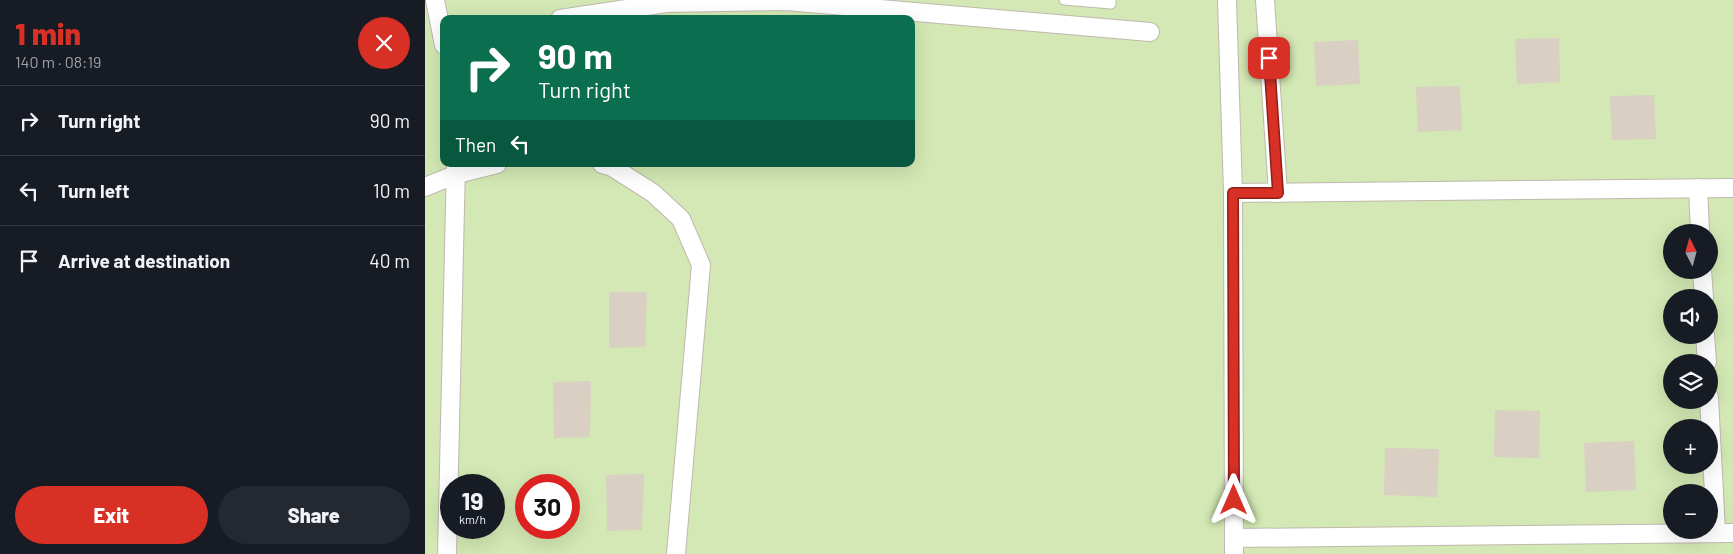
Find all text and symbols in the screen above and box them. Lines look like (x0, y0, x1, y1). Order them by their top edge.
text: 1 min (15, 15, 81, 51)
button: close (358, 17, 410, 69)
text: 90 m (538, 34, 613, 76)
icon: right (455, 35, 520, 100)
pin (1248, 37, 1290, 79)
icon: arrive (1255, 44, 1283, 72)
text: 140 m · 08:19 (15, 52, 101, 71)
text: Turn right (538, 76, 631, 102)
icon: right (15, 107, 43, 135)
text: Turn right (58, 109, 140, 132)
text: 90 m (370, 109, 410, 132)
icon: left (506, 130, 534, 158)
text: Then (455, 133, 496, 156)
icon: left (15, 177, 43, 205)
text: Turn left (58, 179, 129, 202)
text: 10 m (373, 179, 410, 202)
north arrow (1663, 224, 1717, 279)
map controls (1663, 224, 1718, 539)
icon: arrive (15, 247, 43, 275)
text: Arrive at destination (58, 249, 230, 272)
text: 40 m (369, 249, 410, 272)
button: sound (1663, 289, 1718, 344)
button: layers (1663, 354, 1718, 409)
button: + (1663, 419, 1718, 474)
position arrow (1207, 473, 1259, 525)
speed limit sign: 30 (515, 474, 580, 539)
button: − (1663, 484, 1718, 539)
text: 19 (461, 485, 484, 515)
button: Exit (15, 486, 208, 544)
button: Share (218, 486, 410, 544)
text: km/h (459, 512, 486, 526)

